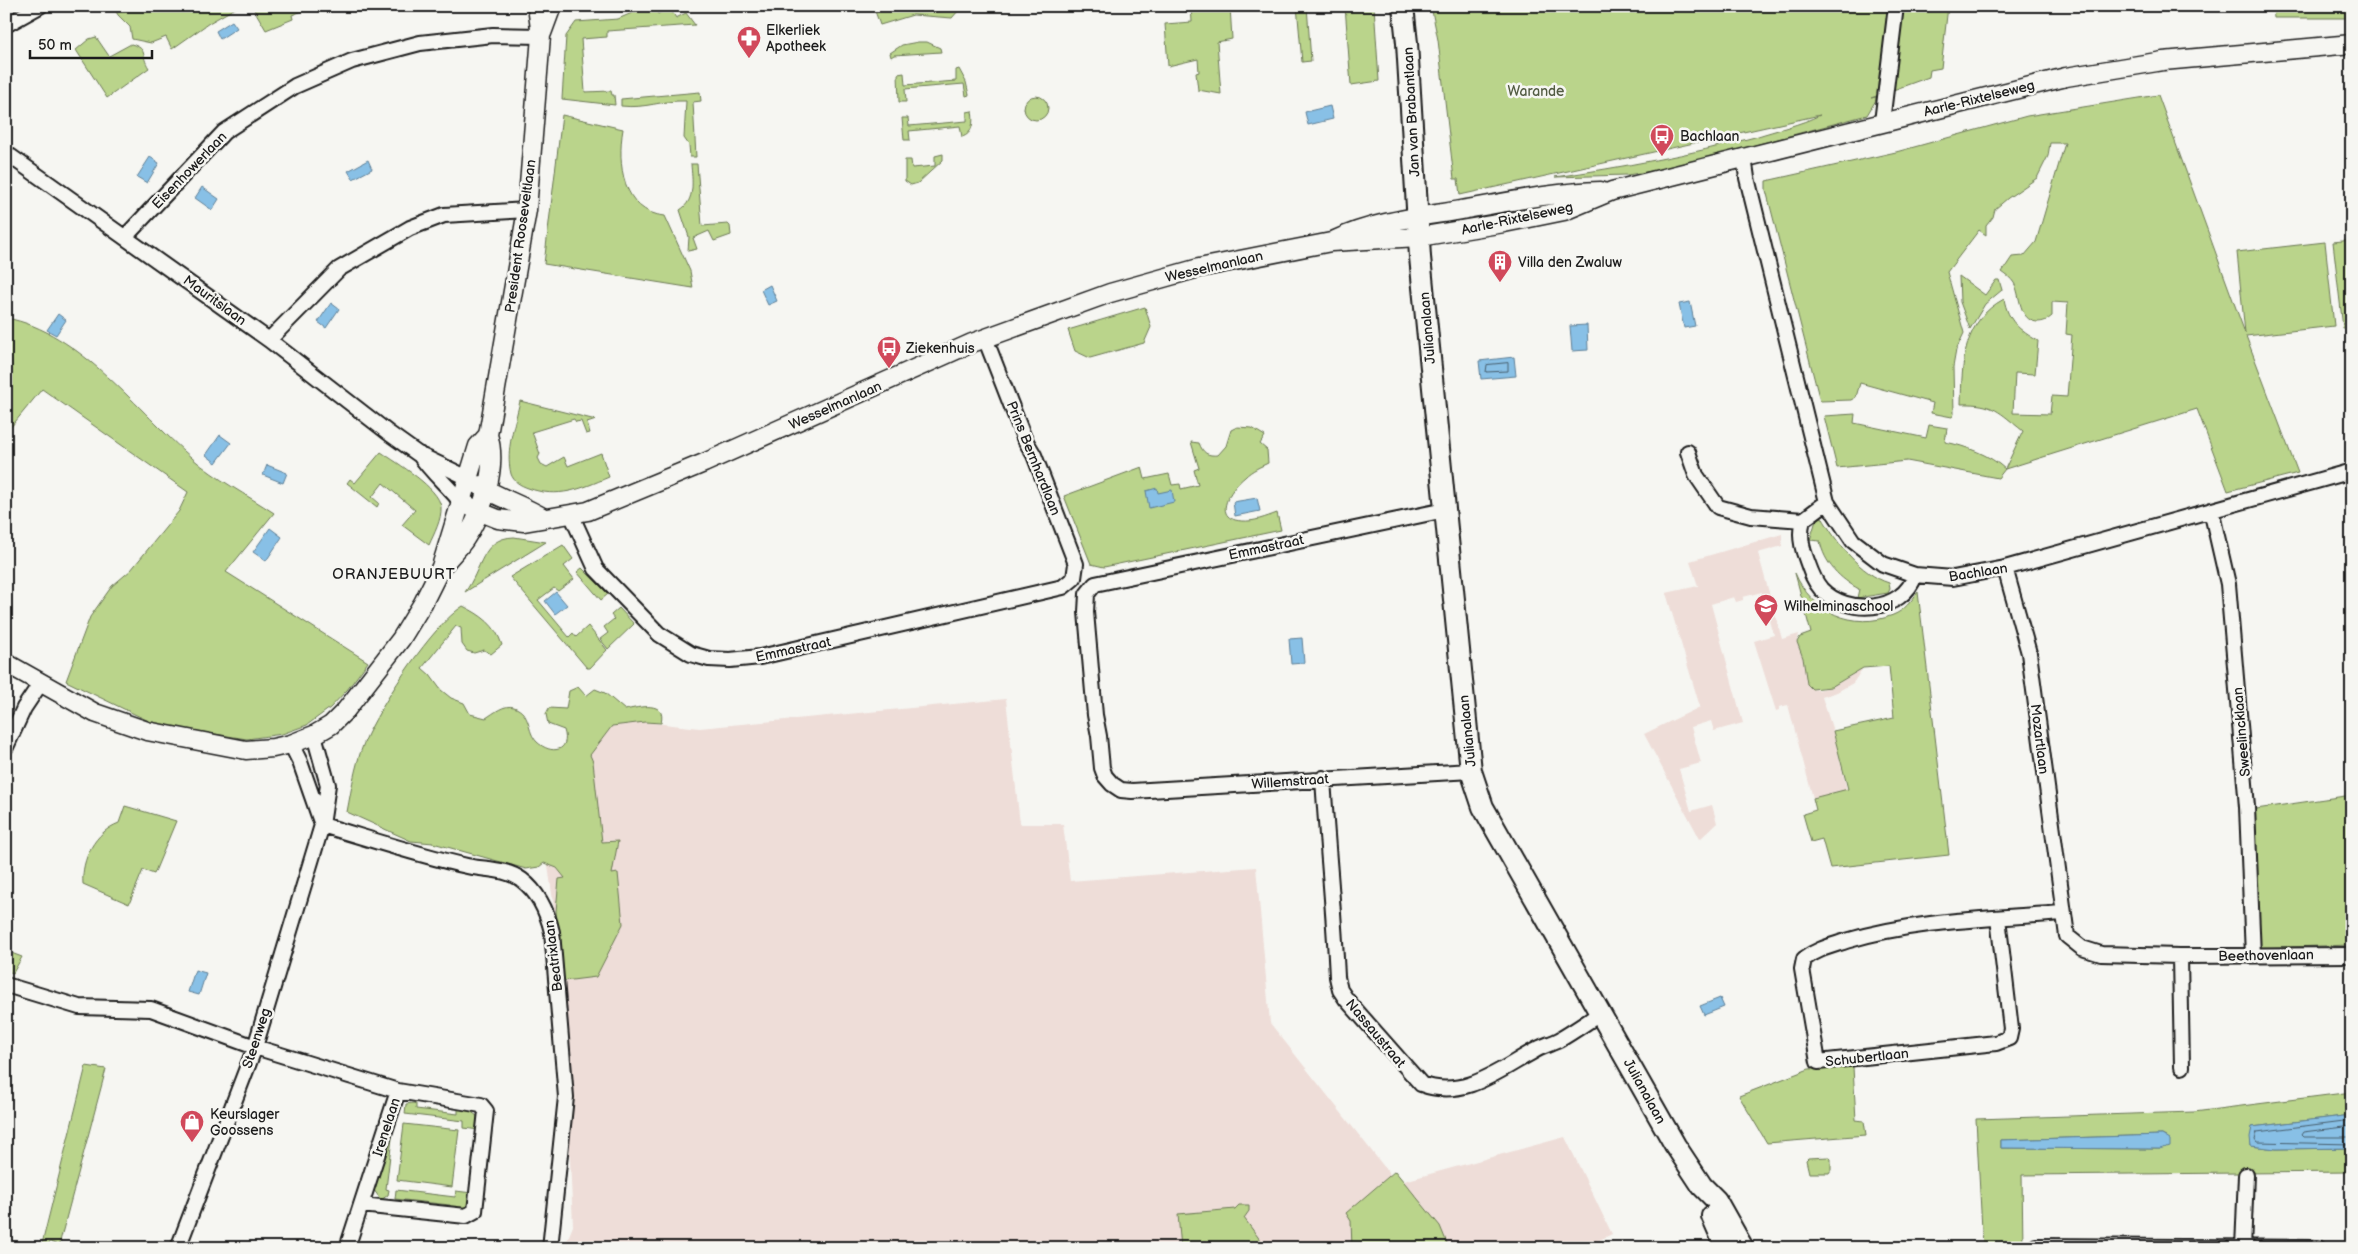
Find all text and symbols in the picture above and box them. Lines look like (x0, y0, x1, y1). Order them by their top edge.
place label: Elkerliek Apotheek (766, 22, 826, 55)
pharmacy icon: Elkerliek Apotheek (736, 25, 762, 59)
scale bar (30, 28, 152, 60)
text: 50 m (38, 36, 72, 55)
street label: Jan van Brabantlaan (1400, 47, 1423, 177)
street label: Aarle-Rixtelseweg (1922, 76, 2036, 120)
park label: Warande (1508, 83, 1564, 100)
bus stop icon: Bachlaan (1649, 123, 1675, 157)
street label: Eisenhowerlaan (148, 128, 231, 212)
place label: Bachlaan (1680, 128, 1740, 145)
street label: President Rooseveltlaan (501, 158, 540, 314)
street label: Aarle-Rixtelseweg (1460, 198, 1574, 239)
street label: Wesselmanlaan (1164, 247, 1265, 286)
building icon: Villa den Zwaluw (1487, 249, 1513, 283)
place label: Villa den Zwaluw (1518, 254, 1622, 271)
street label: Mauritslaan (180, 272, 250, 329)
street label: Julianalaan (1416, 291, 1439, 365)
bus stop icon: Ziekenhuis (876, 335, 902, 369)
place label: Ziekenhuis (905, 340, 975, 357)
street label: Wesselmanlaan (786, 377, 884, 434)
street label: Prins Bernhardlaan (1003, 399, 1064, 518)
street label: Emmastraat (1227, 531, 1306, 564)
street label: Bachlaan (1947, 559, 2009, 586)
district label: ORANJEBUURT (332, 565, 456, 584)
school or university icon: Wilhelminaschool (1753, 593, 1779, 627)
place label: Wilhelminaschool (1784, 598, 1893, 615)
street label: Emmastraat (754, 633, 833, 666)
street label: Sweelincklaan (2229, 686, 2254, 777)
street label: Julianalaan (1455, 694, 1480, 768)
street label: Mozartlaan (2027, 703, 2052, 775)
street label: Willemstraat (1251, 770, 1330, 793)
street label: Beatrixlaan (541, 919, 566, 993)
street label: Beethovenlaan (2218, 946, 2314, 965)
street label: Nassaustraat (1342, 996, 1410, 1072)
street label: Steenweg (239, 1006, 274, 1070)
street label: Schubertlaan (1824, 1045, 1910, 1070)
street label: Julianalaan (1620, 1056, 1669, 1127)
street label: Irenelaan (369, 1096, 404, 1158)
place label: Keurslager Goossens (210, 1106, 280, 1139)
shop icon: Keurslager Goossens (179, 1109, 205, 1143)

